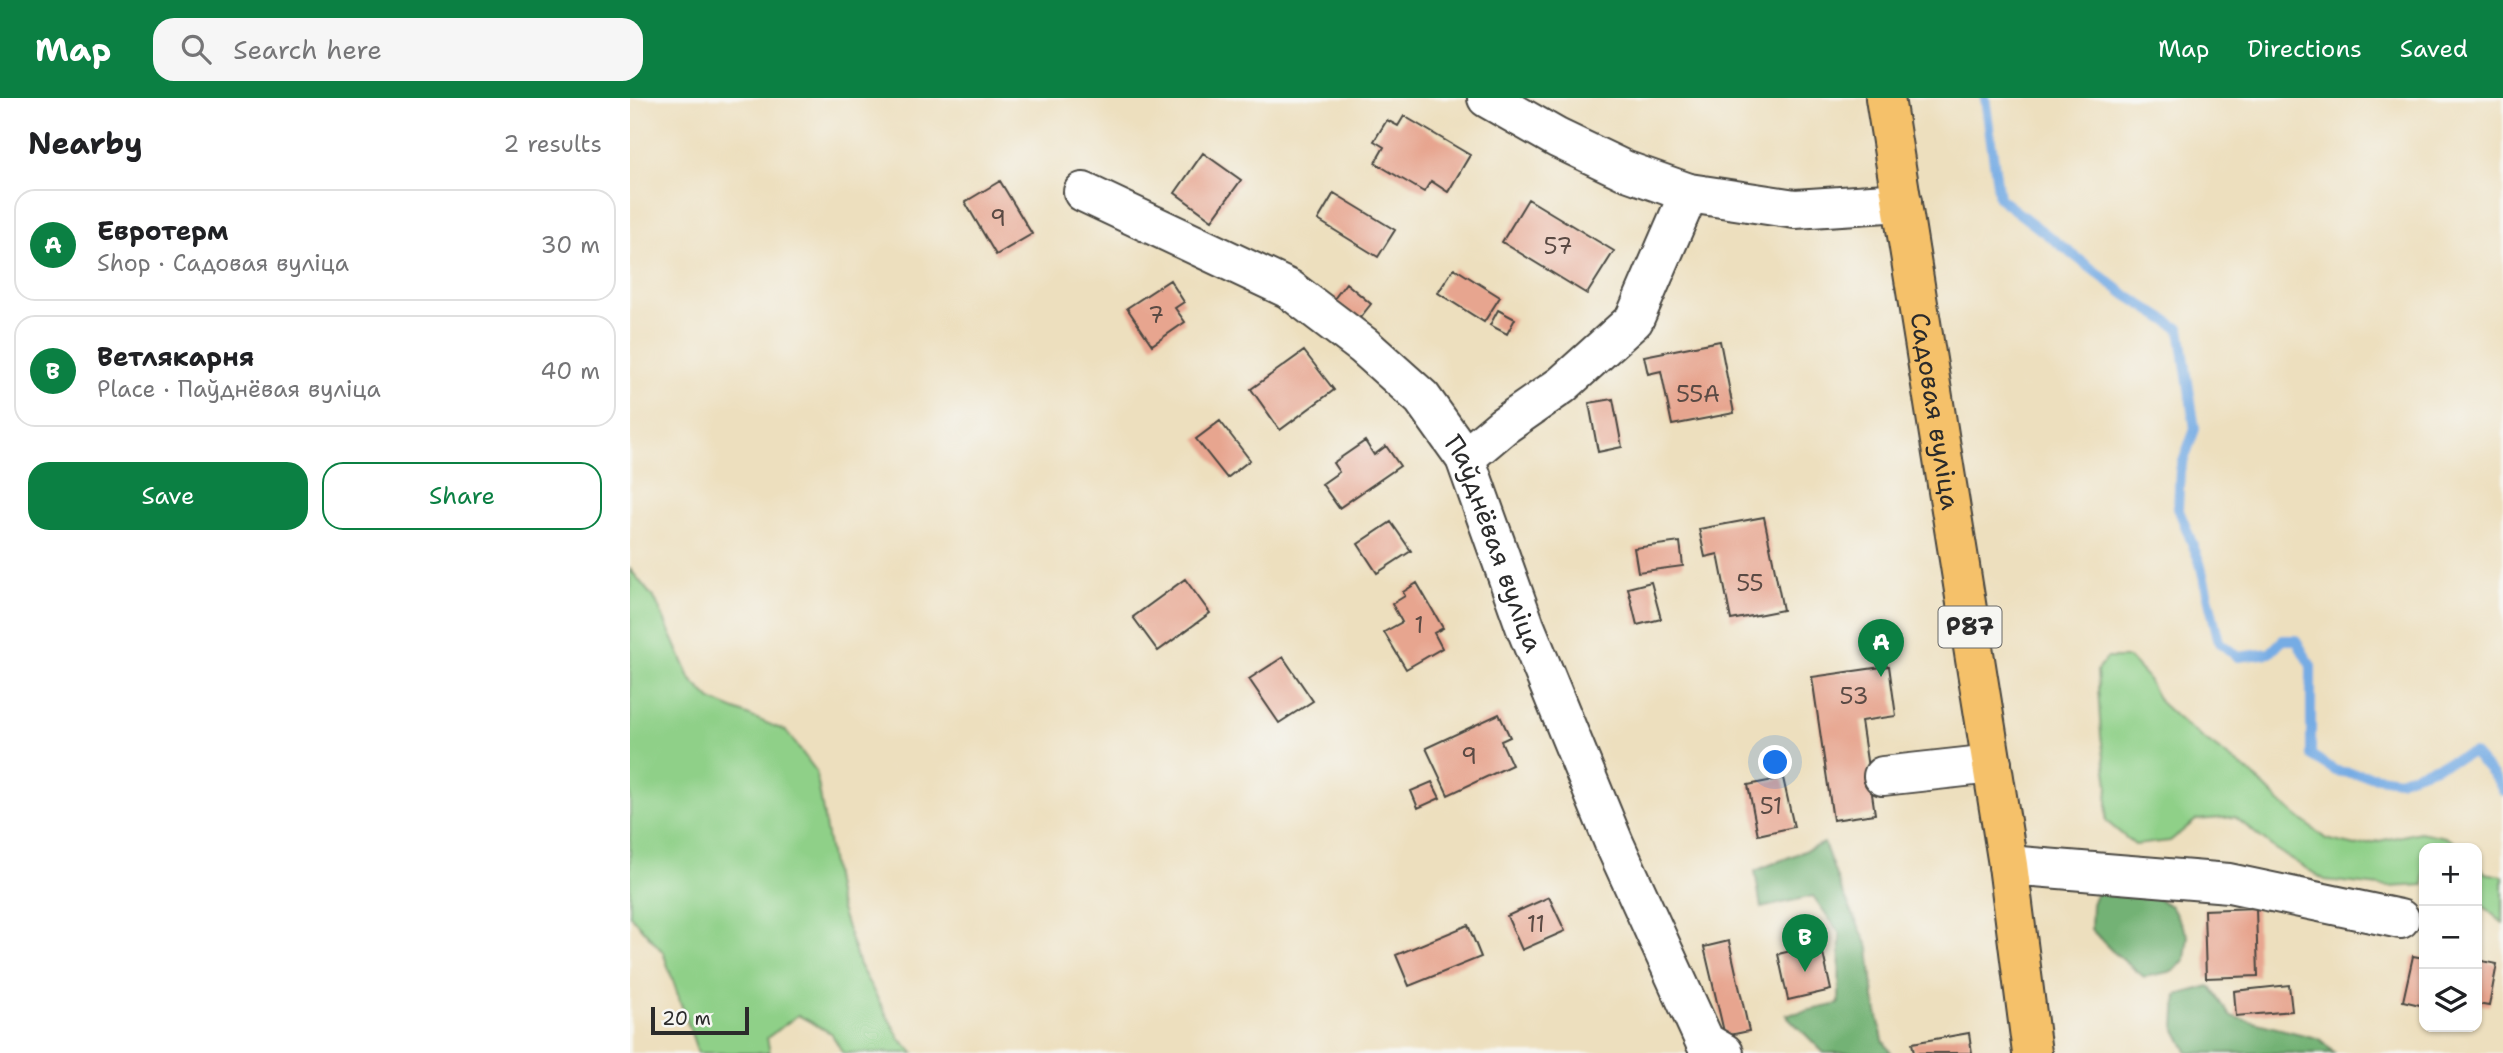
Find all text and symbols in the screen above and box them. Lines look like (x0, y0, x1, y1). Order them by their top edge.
search box (153, 18, 643, 81)
text: Map (35, 27, 111, 72)
icon: search (177, 30, 215, 68)
text: Search here (233, 32, 382, 67)
text: Map (2158, 33, 2209, 65)
text: Directions (2247, 33, 2362, 65)
text: Saved (2400, 33, 2468, 65)
text: Nearby (28, 123, 143, 164)
text: 2 results (503, 129, 602, 159)
house number: 9 (990, 203, 1006, 233)
text: Евротерм (97, 213, 228, 248)
text: A (44, 230, 62, 260)
text: 30 m (541, 230, 600, 260)
house number: 57 (1543, 231, 1573, 261)
text: Shop · Садовая вуліца (97, 248, 349, 278)
house number: 7 (1148, 300, 1164, 330)
street label: Садовая вуліца (1903, 310, 1969, 512)
text: Ветлякарня (97, 339, 254, 374)
text: B (46, 356, 60, 386)
text: 40 m (540, 356, 600, 386)
text: Place · Паўднёвая вуліца (97, 374, 381, 404)
house number: 55А (1676, 379, 1720, 409)
street label: Паўднёвая вуліца (1437, 428, 1552, 657)
button: Save (28, 462, 308, 530)
button: Share (322, 462, 602, 530)
house number: 55 (1736, 568, 1764, 598)
road number: Р87 (1938, 606, 2002, 648)
house number: 1 (1414, 610, 1424, 640)
pin: A (1858, 619, 1904, 677)
house number: 53 (1839, 681, 1869, 711)
house number: 9 (1461, 741, 1477, 771)
your location (1758, 745, 1792, 779)
house number: 51 (1760, 791, 1782, 821)
map controls (2419, 843, 2482, 1032)
button: + (2419, 843, 2482, 906)
button: − (2419, 906, 2482, 969)
house number: 11 (1527, 909, 1545, 939)
pin: B (1782, 914, 1828, 972)
button: layers (2419, 969, 2482, 1032)
scale bar (651, 1004, 749, 1036)
text: 20 m (662, 1006, 711, 1031)

